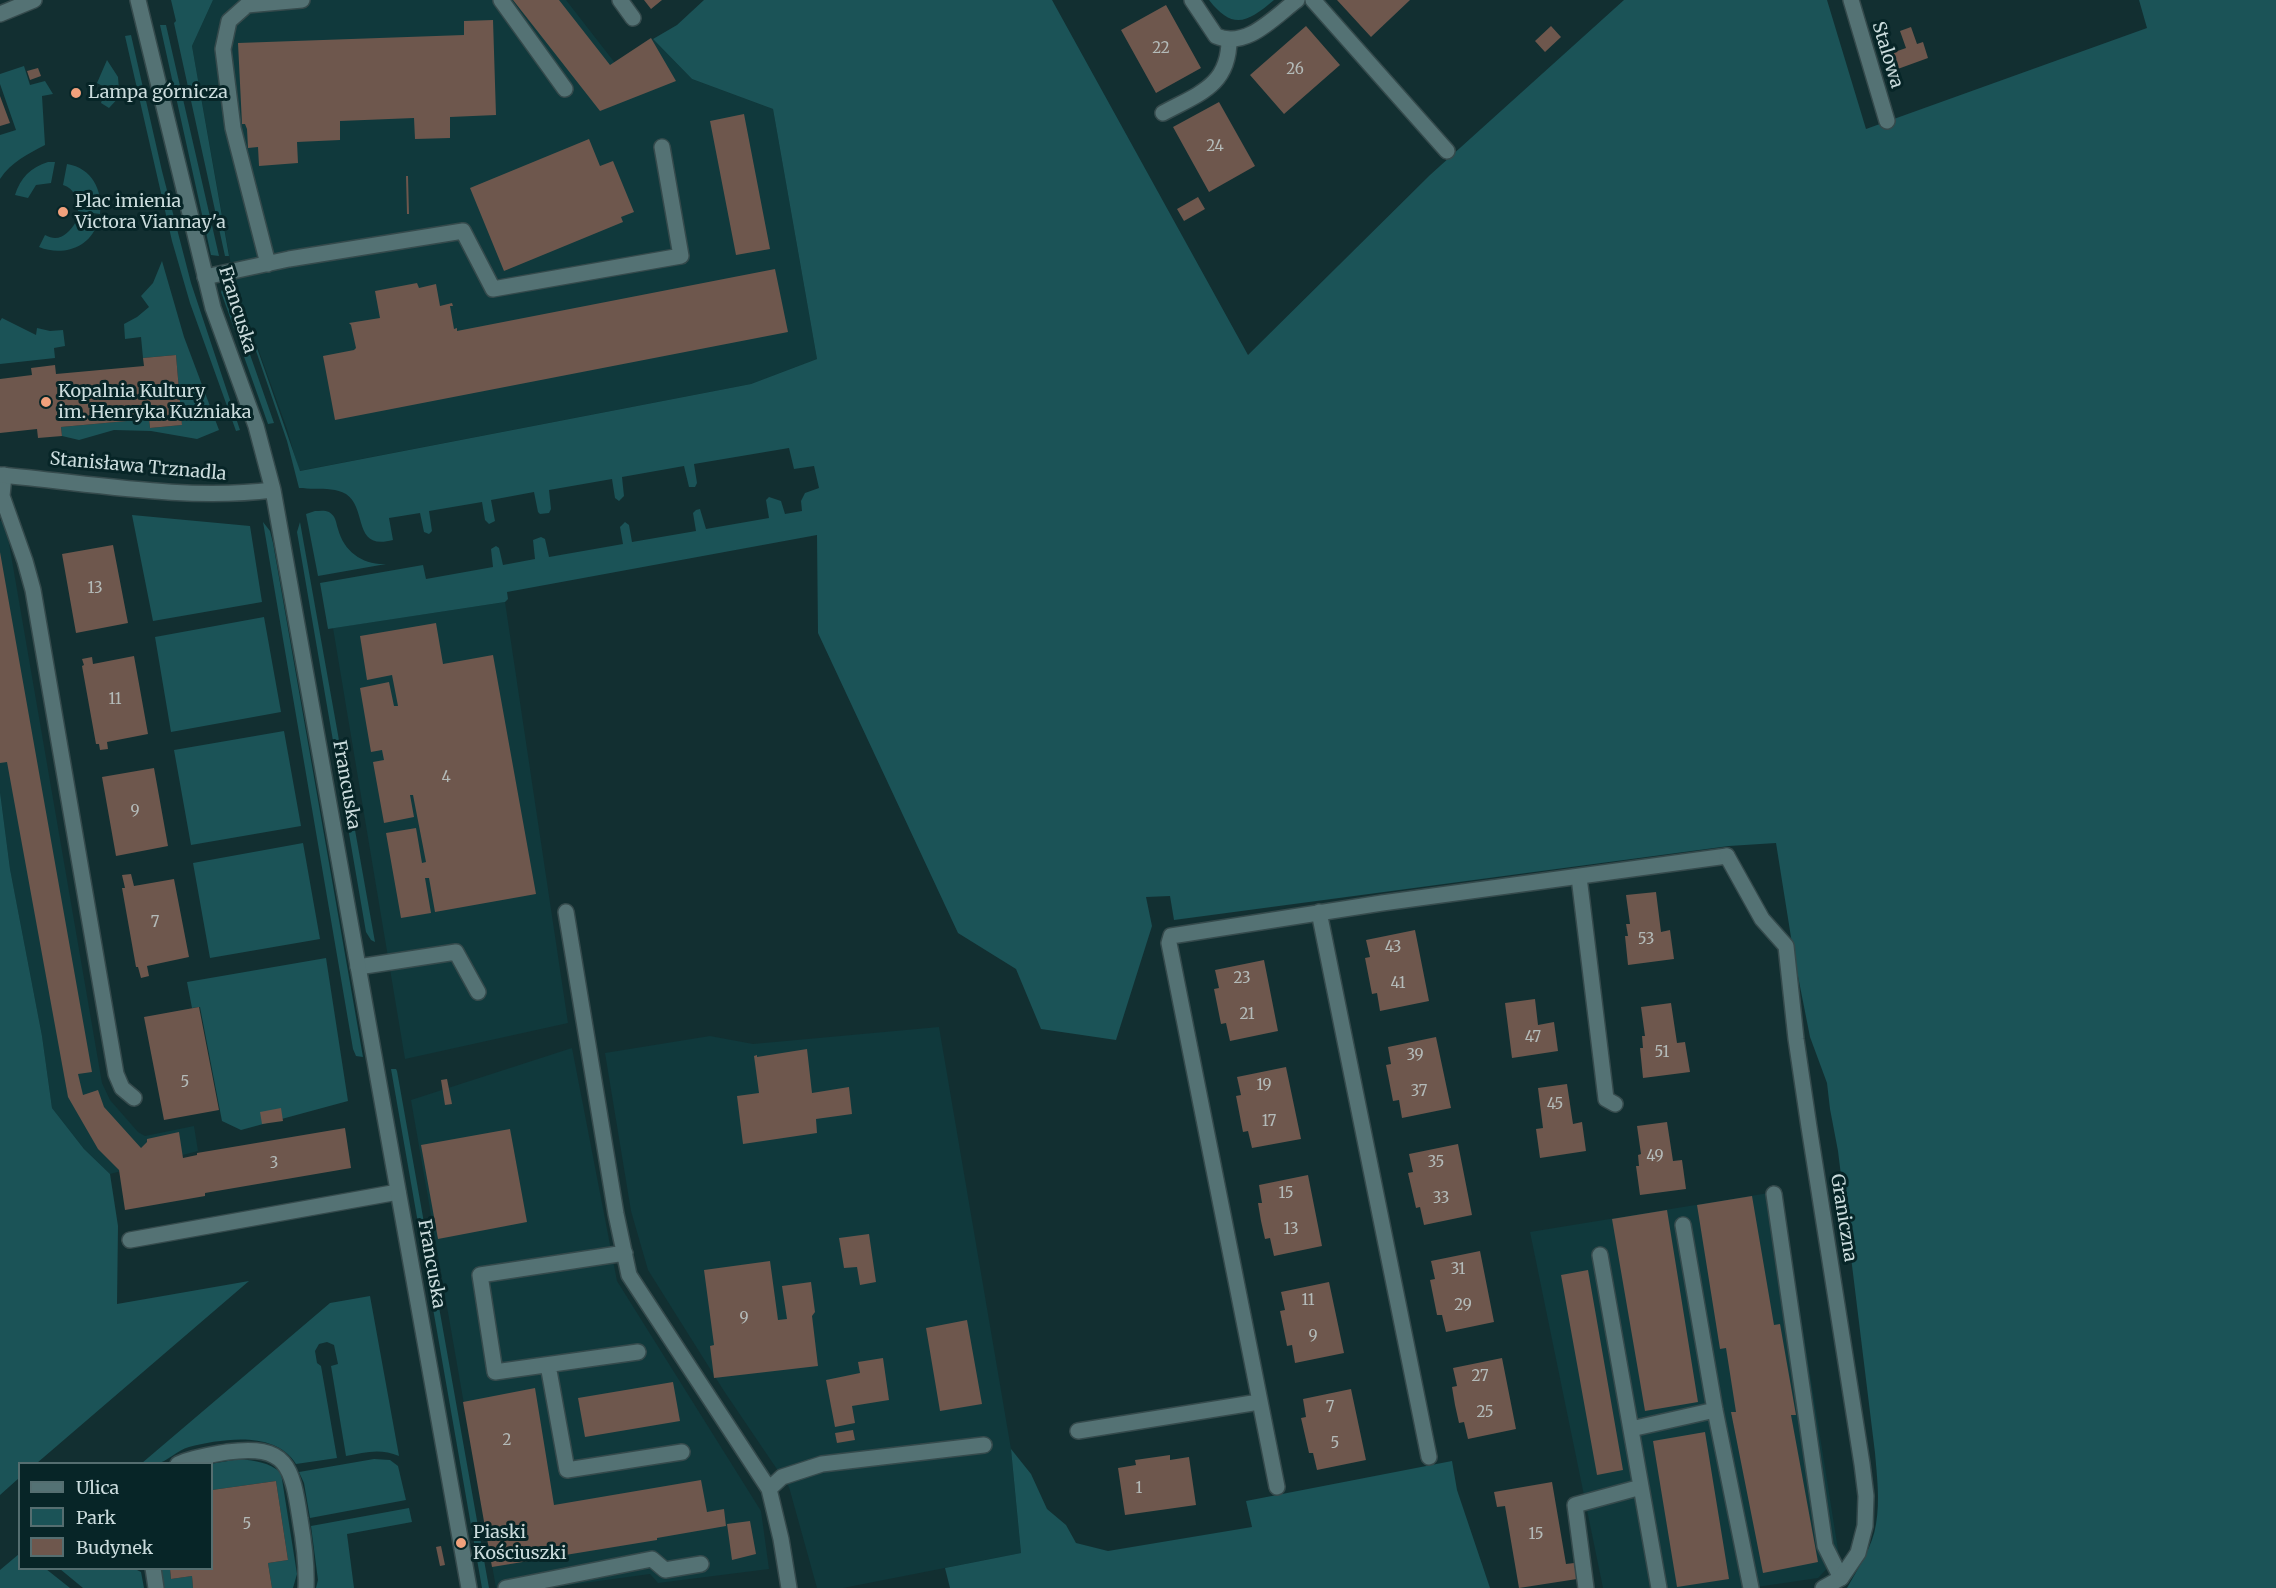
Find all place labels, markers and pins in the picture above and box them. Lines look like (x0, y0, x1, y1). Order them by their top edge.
place label: Lampa górnicza (88, 82, 228, 104)
marker: Lampa górnicza (69, 86, 83, 100)
place label: Plac imienia Victora Viannay'a (75, 191, 226, 234)
marker: Plac imienia Victora Viannay'a (56, 205, 70, 219)
place label: Kopalnia Kultury im. Henryka Kuźniaka (58, 381, 252, 424)
marker: Kopalnia Kultury im. Henryka Kuźniaka (39, 395, 53, 409)
place label: Piaski Kościuszki (473, 1522, 567, 1564)
marker: Piaski Kościuszki (454, 1536, 468, 1550)

